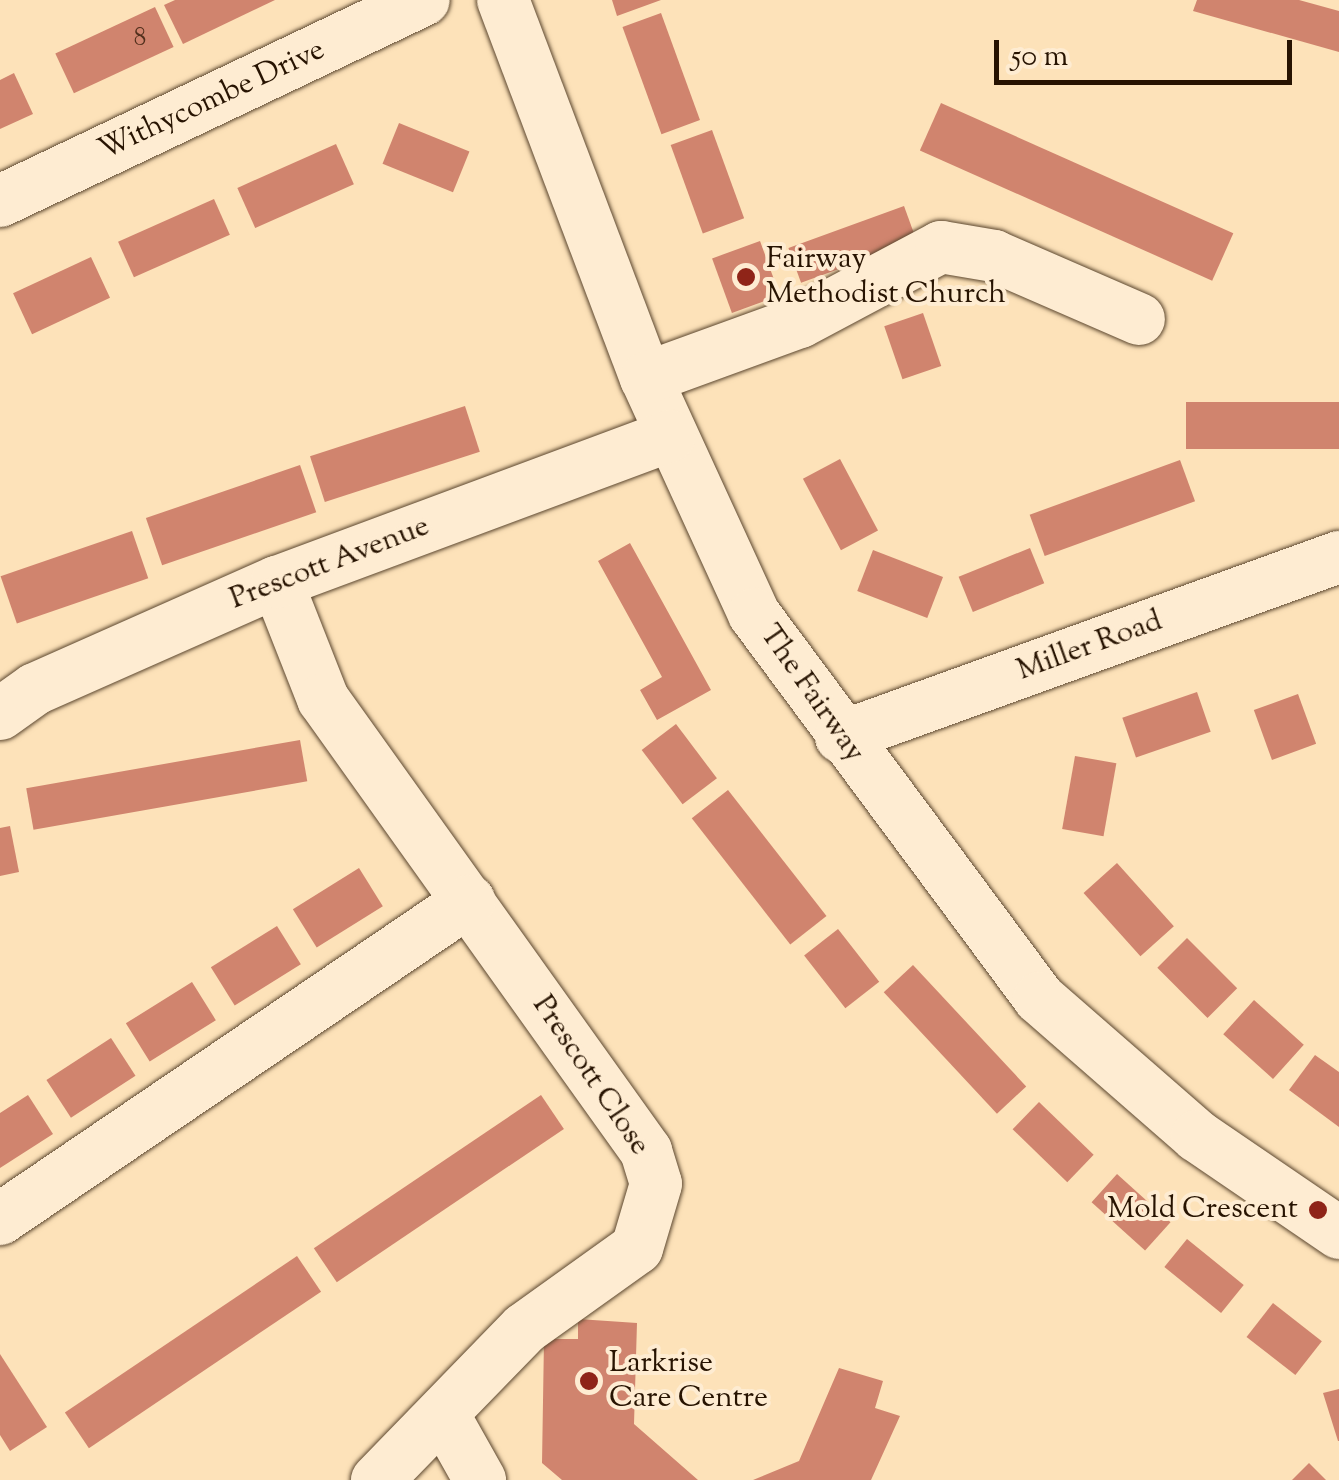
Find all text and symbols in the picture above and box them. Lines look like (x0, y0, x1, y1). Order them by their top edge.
scale bar (999, 20, 1296, 82)
house number: 8 (134, 24, 146, 54)
street label: Withycombe Drive (93, 33, 331, 169)
text: 50 m (1011, 36, 1068, 79)
place label: Fairway Methodist Church (766, 242, 1006, 312)
marker: Fairway Methodist Church (735, 266, 757, 288)
street label: Prescott Avenue (225, 509, 435, 619)
street label: Miller Road (1013, 604, 1167, 690)
street label: The Fairway (751, 618, 871, 770)
street label: Prescott Close (523, 989, 657, 1163)
place label: Mold Crescent (1107, 1192, 1298, 1228)
marker: Mold Crescent (1307, 1199, 1329, 1221)
place label: Larkrise Care Centre (609, 1346, 768, 1416)
marker: Larkrise Care Centre (578, 1370, 600, 1392)

